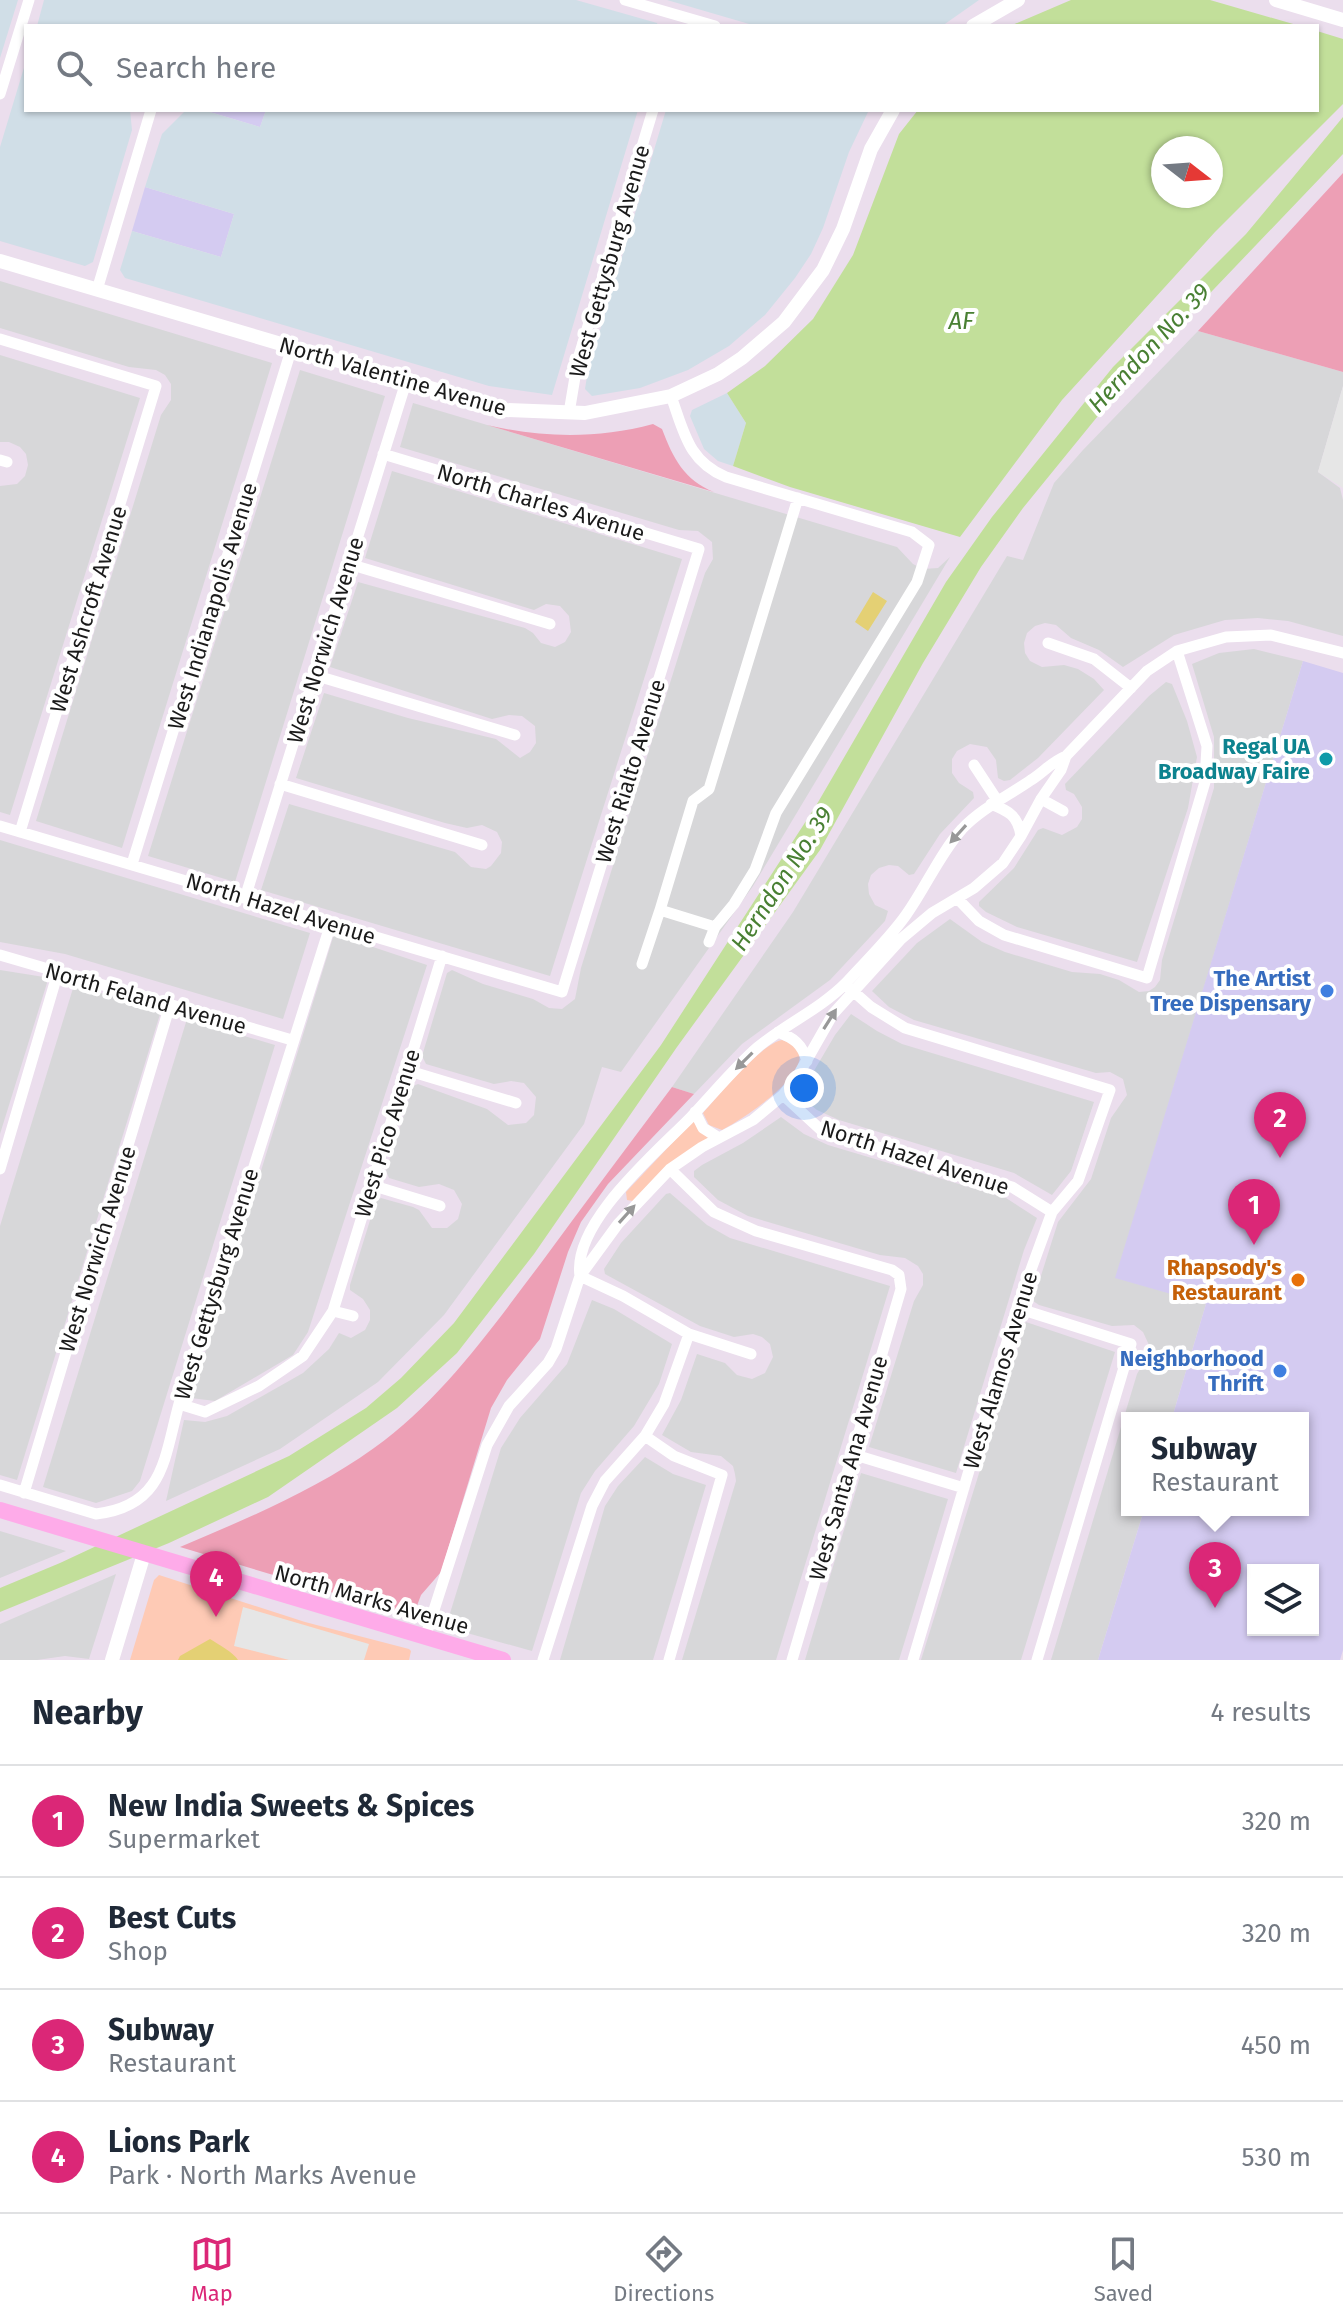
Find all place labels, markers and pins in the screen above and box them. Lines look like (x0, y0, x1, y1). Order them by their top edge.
place label: Regal UA Broadway Faire (1158, 733, 1311, 785)
marker: Regal UA Broadway Faire (1317, 750, 1335, 768)
place label: The Artist Tree Dispensary (1150, 965, 1312, 1017)
marker: The Artist Tree Dispensary (1318, 982, 1336, 1000)
pin: 2 (1254, 1092, 1306, 1158)
pin: 1 (1228, 1179, 1280, 1245)
place label: Rhapsody's Restaurant (1167, 1254, 1282, 1306)
marker: Rhapsody's Restaurant (1289, 1271, 1307, 1289)
place label: Neighborhood Thrift (1120, 1345, 1264, 1397)
marker: Neighborhood Thrift (1271, 1362, 1289, 1380)
pin: 3 (1189, 1542, 1241, 1608)
pin: 4 (190, 1551, 242, 1617)

